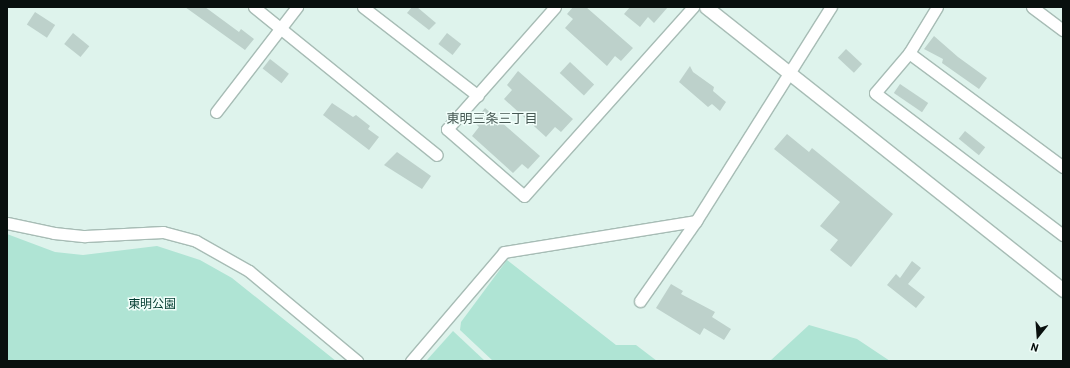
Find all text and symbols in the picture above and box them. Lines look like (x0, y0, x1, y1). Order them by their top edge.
district label: 東明三条三丁目 (447, 110, 537, 126)
park label: 東明公園 (128, 297, 176, 311)
north arrow (1018, 316, 1058, 356)
text: N (1029, 341, 1040, 355)

